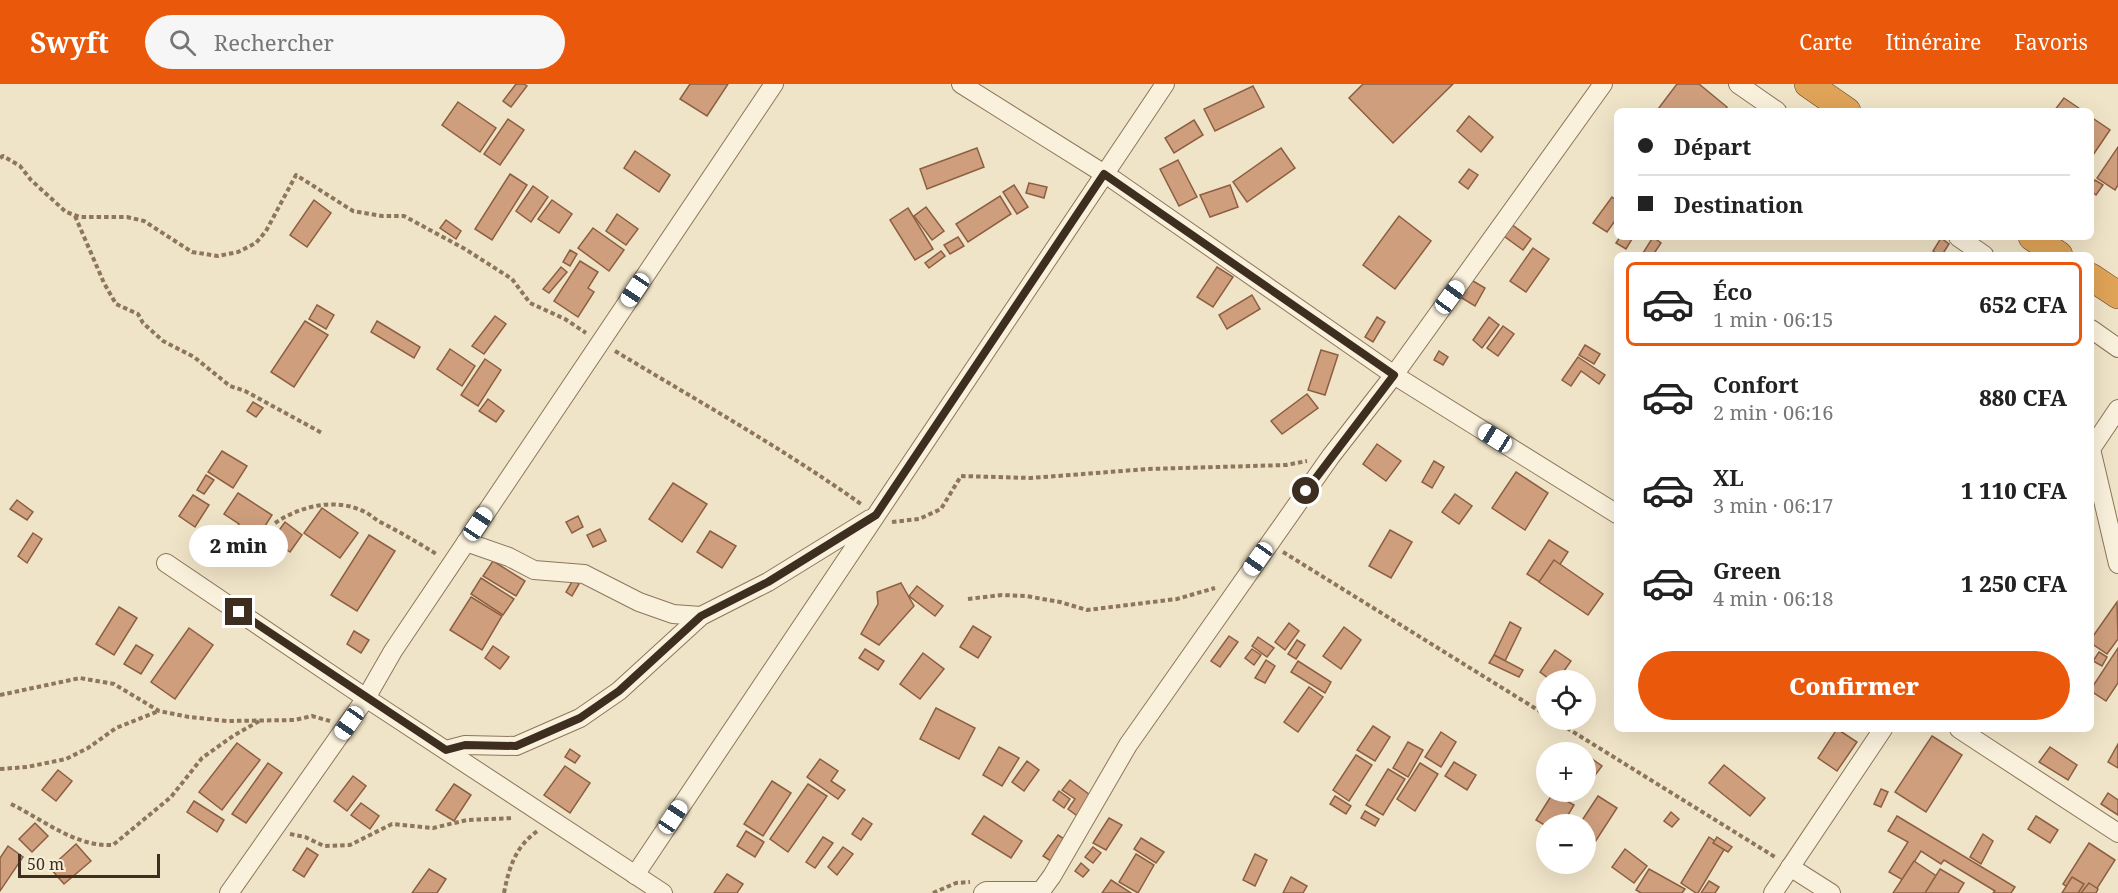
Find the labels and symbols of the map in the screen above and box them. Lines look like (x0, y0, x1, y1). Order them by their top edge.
car (617, 270, 653, 310)
car (1432, 277, 1468, 317)
car (1475, 421, 1515, 455)
route start (1292, 477, 1319, 504)
car (460, 504, 496, 544)
callout: 2 min (190, 525, 288, 567)
car (1240, 539, 1276, 579)
route end (225, 598, 252, 625)
car (331, 703, 367, 743)
car (655, 797, 691, 837)
scale bar (18, 851, 160, 878)

